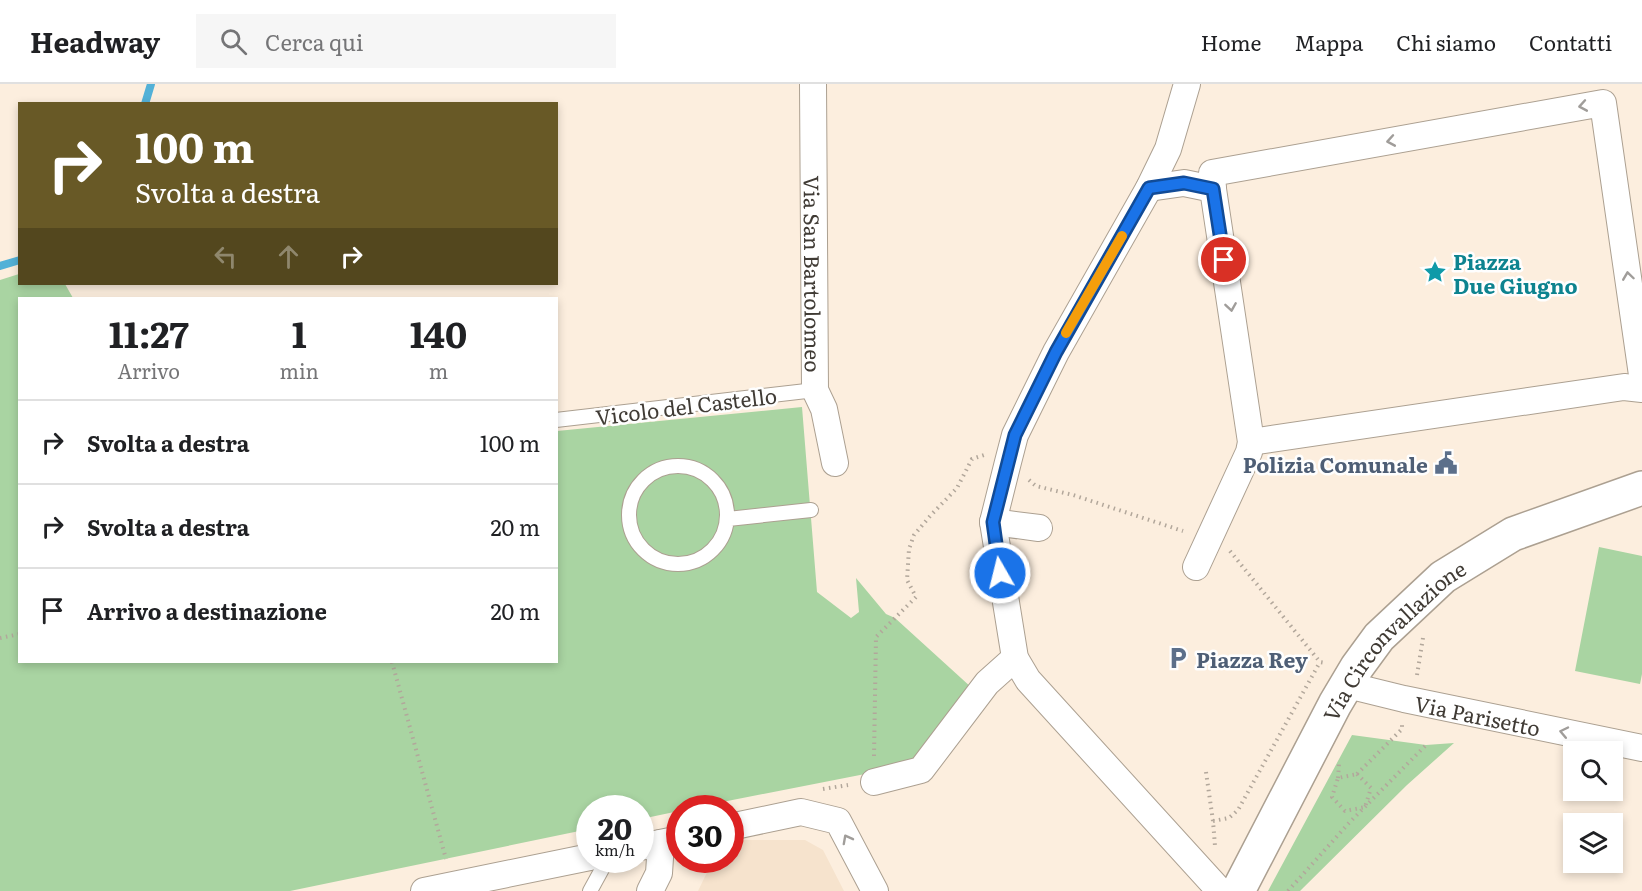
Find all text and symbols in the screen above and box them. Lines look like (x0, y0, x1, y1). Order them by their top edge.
search box (196, 14, 616, 68)
text: Headway (30, 20, 160, 62)
icon: search (217, 25, 250, 58)
text: Cerca qui (265, 25, 363, 58)
text: Home (1201, 26, 1262, 57)
text: Mappa (1295, 26, 1363, 57)
text: Chi siamo (1396, 26, 1496, 57)
text: Contatti (1529, 26, 1612, 57)
one-way arrow (1579, 100, 1588, 112)
text: 100 m (135, 114, 254, 176)
icon: right (36, 126, 114, 204)
one-way arrow (1387, 134, 1397, 147)
text: Svolta a destra (135, 171, 320, 211)
street label: Via San Bartolomeo (798, 175, 830, 373)
pin (1198, 234, 1249, 285)
icon: left (209, 240, 242, 273)
icon: ahead (272, 240, 305, 273)
icon: right (335, 240, 368, 273)
icon: arrive (1207, 243, 1240, 276)
place label: Piazza Due Giugno (1453, 245, 1578, 300)
place icon: Piazza Due Giugno (1422, 259, 1448, 285)
one-way arrow (1622, 271, 1634, 281)
one-way arrow (1225, 303, 1237, 312)
text: 11:27 (109, 306, 189, 359)
text: 1 (292, 306, 307, 359)
text: 140 (410, 306, 467, 359)
text: Arrivo (118, 355, 180, 385)
text: min (280, 355, 319, 385)
text: m (429, 355, 448, 385)
street label: Vicolo del Castello (594, 379, 778, 431)
icon: right (36, 426, 69, 459)
text: Svolta a destra (87, 426, 249, 459)
text: 100 m (480, 426, 540, 459)
place label: Polizia Comunale (1243, 448, 1428, 479)
public building icon: Polizia Comunale (1433, 450, 1459, 476)
icon: right (36, 510, 69, 543)
text: Svolta a destra (87, 510, 249, 543)
text: 20 m (490, 510, 540, 543)
position arrow (968, 541, 1032, 605)
street label: Via Circonvallazione (1314, 552, 1471, 726)
icon: arrive (36, 594, 69, 627)
text: Arrivo a destinazione (87, 594, 327, 627)
text: 20 m (490, 594, 540, 627)
place label: Piazza Rey (1196, 643, 1308, 674)
parking icon: Piazza Rey (1165, 645, 1191, 671)
street label: Via Parisetto (1412, 686, 1543, 742)
one-way arrow (1559, 726, 1569, 739)
map controls (1563, 741, 1623, 873)
button: search (1563, 741, 1623, 801)
speed limit sign: 30 (666, 795, 744, 873)
text: 20 (598, 805, 632, 849)
button: layers (1563, 813, 1623, 873)
one-way arrow (843, 835, 855, 846)
text: km/h (595, 838, 635, 861)

